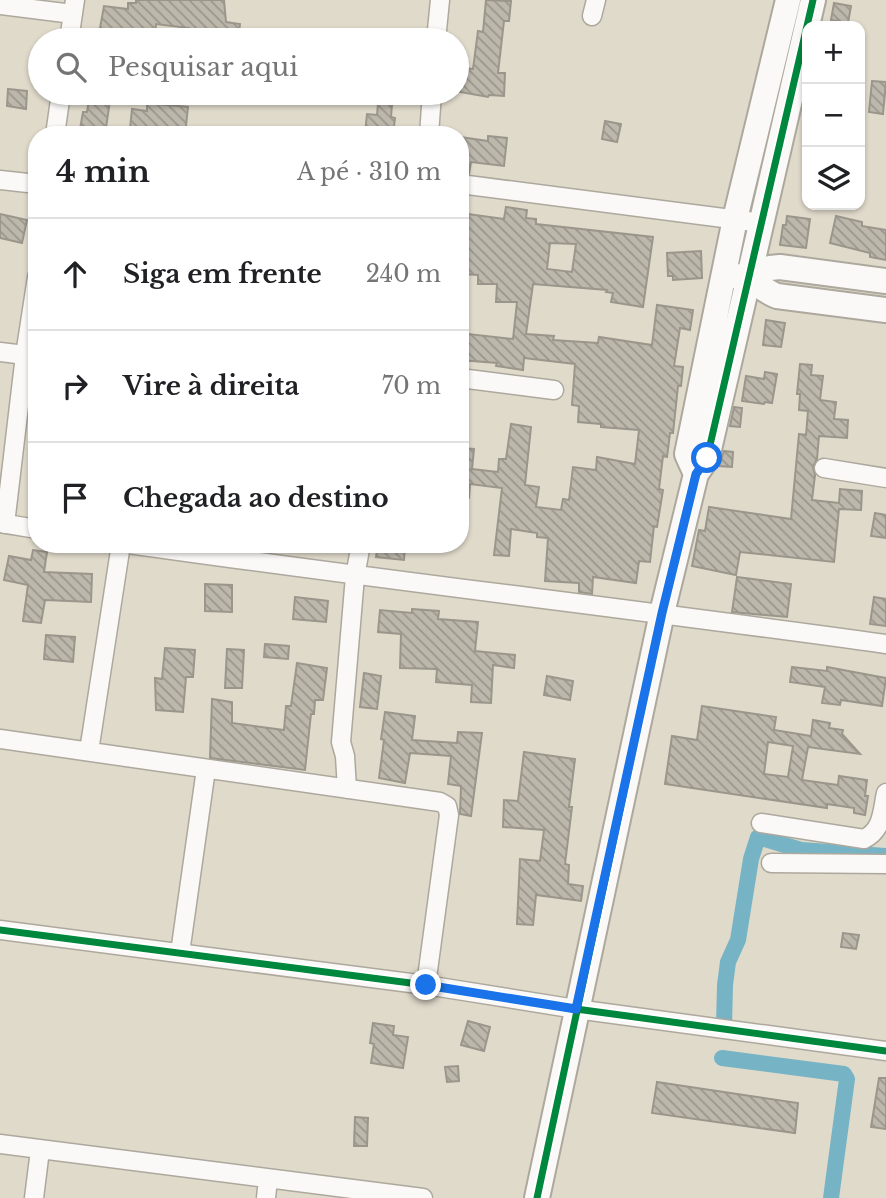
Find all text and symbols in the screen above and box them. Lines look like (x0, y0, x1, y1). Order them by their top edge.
map controls (802, 21, 865, 210)
button: + (802, 21, 865, 84)
search box (28, 28, 469, 105)
icon: search (52, 48, 90, 86)
text: Pesquisar aqui (108, 51, 298, 83)
button: − (802, 84, 865, 147)
button: layers (802, 147, 865, 210)
text: 4 min (56, 153, 150, 190)
text: A pé · 310 m (297, 158, 441, 186)
icon: ahead (56, 255, 94, 293)
text: Siga em frente (123, 258, 322, 290)
text: 240 m (366, 260, 441, 288)
icon: right (56, 367, 94, 405)
text: Vire à direita (123, 370, 299, 402)
text: 70 m (382, 372, 441, 400)
route start (691, 442, 722, 473)
icon: arrive (56, 479, 94, 517)
text: Chegada ao destino (123, 482, 389, 514)
route end (410, 969, 441, 1000)

